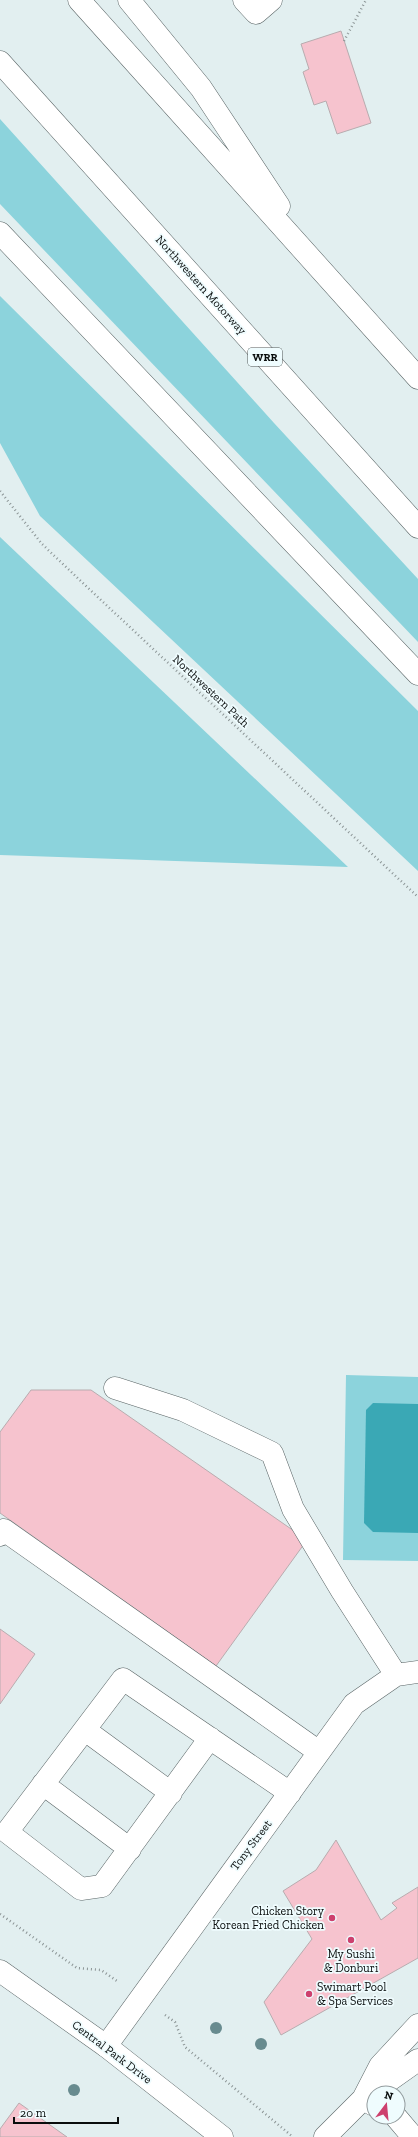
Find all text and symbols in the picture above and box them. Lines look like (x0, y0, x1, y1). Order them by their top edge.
street label: Northwestern Motorway (153, 233, 250, 338)
road number: WRR (248, 348, 282, 366)
street label: Northwestern Path (170, 652, 252, 730)
street label: Tony Street (227, 1817, 275, 1873)
place label: Chicken Story Korean Fried Chicken (212, 1904, 325, 1932)
marker: Chicken Story Korean Fried Chicken (327, 1913, 337, 1923)
marker: My Sushi & Donburi (346, 1935, 356, 1945)
place label: My Sushi & Donburi (324, 1947, 379, 1975)
place label: Swimart Pool & Spa Services (317, 1980, 393, 2008)
marker: Swimart Pool & Spa Services (304, 1989, 314, 1999)
street label: Central Park Drive (69, 2017, 155, 2087)
north arrow (366, 2085, 406, 2125)
text: N (383, 2088, 395, 2103)
scale bar (14, 2099, 118, 2125)
text: 20 m (20, 2106, 47, 2120)

